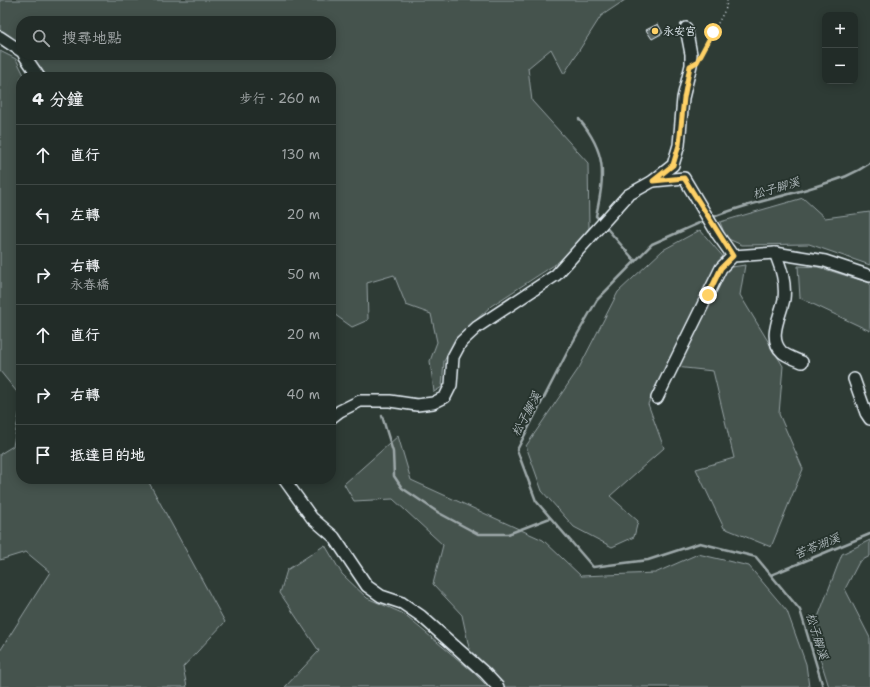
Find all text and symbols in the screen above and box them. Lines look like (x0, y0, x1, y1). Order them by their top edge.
map controls (822, 12, 858, 84)
button: + (822, 12, 858, 48)
search box (16, 16, 336, 60)
route start (704, 23, 722, 41)
place label: 永安宮 (663, 24, 696, 39)
marker: 永安宮 (650, 26, 660, 36)
icon: search (30, 27, 52, 49)
text: 搜尋地點 (62, 28, 122, 48)
button: − (822, 48, 858, 84)
text: 4 分鐘 (32, 88, 84, 110)
text: 步行 · 260 m (239, 90, 320, 107)
icon: ahead (32, 144, 54, 166)
text: 直行 (70, 145, 100, 165)
text: 130 m (282, 146, 320, 163)
water label: 松子腳溪 (751, 173, 802, 202)
icon: left (32, 204, 54, 226)
text: 左轉 (70, 205, 100, 225)
text: 20 m (287, 206, 320, 223)
text: 右轉 (70, 256, 100, 276)
icon: right (32, 264, 54, 286)
text: 50 m (287, 266, 320, 283)
text: 永春橋 (70, 276, 109, 293)
route end (699, 286, 717, 304)
icon: ahead (32, 324, 54, 346)
text: 直行 (70, 325, 100, 345)
text: 20 m (287, 326, 320, 343)
icon: right (32, 384, 54, 406)
text: 右轉 (70, 385, 100, 405)
text: 40 m (286, 386, 320, 403)
water label: 松子腳溪 (508, 388, 545, 439)
icon: arrive (32, 444, 54, 466)
text: 抵達目的地 (70, 445, 145, 465)
water label: 苦苓湖溪 (792, 529, 843, 562)
water label: 松子腳溪 (802, 611, 832, 662)

